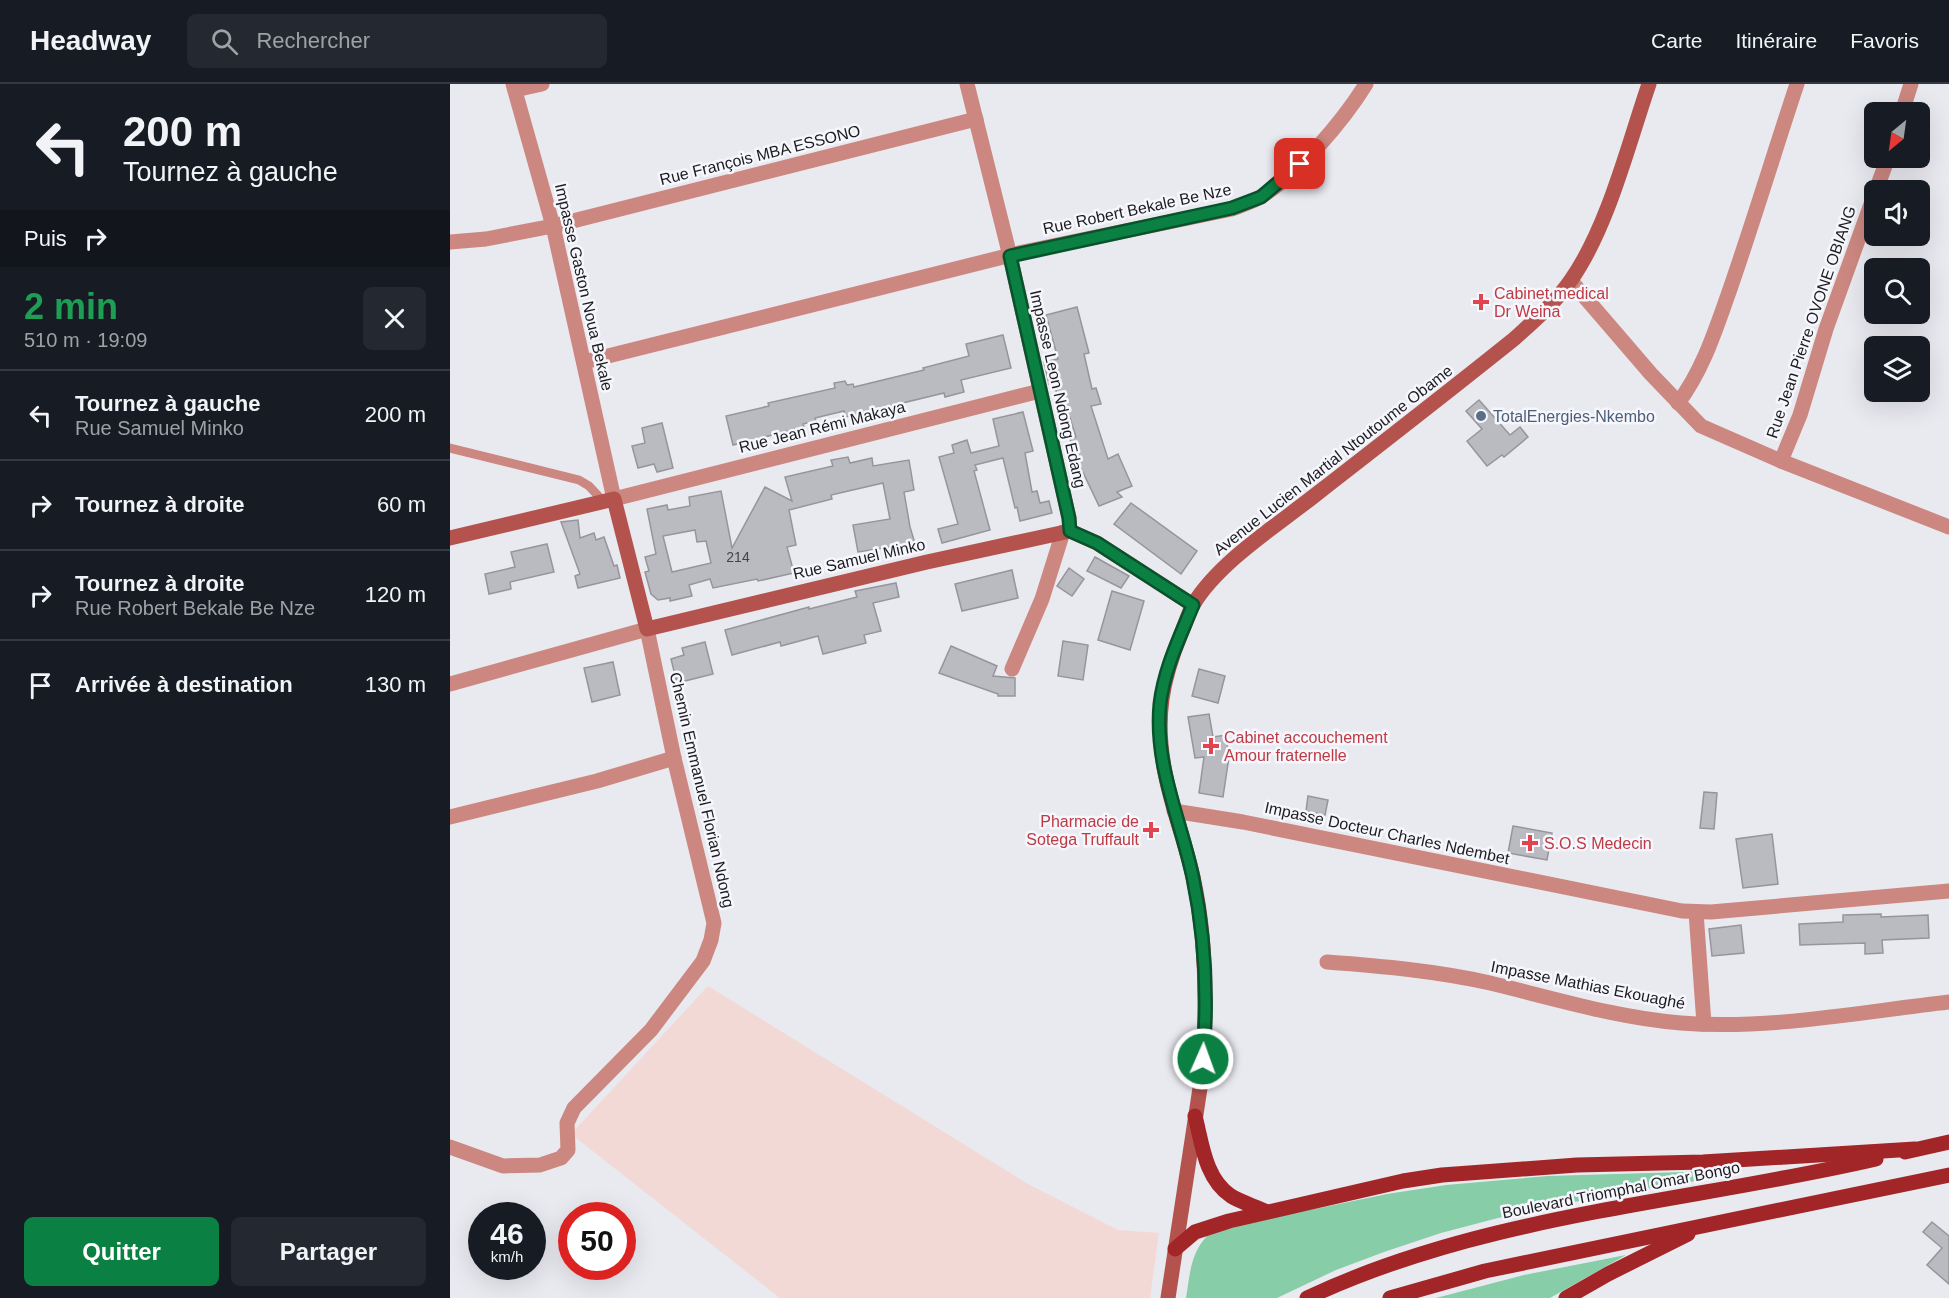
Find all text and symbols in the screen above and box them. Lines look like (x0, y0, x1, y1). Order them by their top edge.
search box (187, 14, 607, 68)
text: Headway (30, 25, 151, 56)
icon: search (208, 25, 241, 58)
text: Rechercher (256, 28, 370, 53)
text: Carte (1651, 29, 1702, 52)
text: Itinéraire (1735, 29, 1817, 52)
text: Favoris (1850, 29, 1919, 52)
north arrow (1864, 102, 1930, 168)
map controls (1864, 102, 1930, 402)
icon: left (24, 108, 102, 186)
text: 200 m (123, 108, 242, 155)
street label: Rue François MBA ESSONO (658, 122, 862, 188)
pin (1274, 138, 1325, 189)
icon: arrive (1283, 147, 1316, 180)
text: Tournez à gauche (123, 157, 338, 187)
button: sound (1864, 180, 1930, 246)
street label: Rue Robert Bekale Be Nze (1041, 181, 1233, 237)
street label: Impasse Gaston Noua Bekale (552, 182, 616, 393)
street label: Rue Jean Pierre OVONE OBIANG (1763, 204, 1859, 440)
icon: right (79, 222, 112, 255)
text: Puis (24, 226, 67, 251)
button: search (1864, 258, 1930, 324)
place label: Cabinet medical Dr Weina (1494, 285, 1609, 320)
text: 2 min (24, 286, 118, 327)
button: close (363, 287, 426, 350)
street label: Impasse Leon Ndong Edang (1027, 288, 1089, 490)
marker: Cabinet medical Dr Weina (1472, 293, 1490, 311)
text: 510 m · 19:09 (24, 329, 147, 351)
button: layers (1864, 336, 1930, 402)
street label: Avenue Lucien Martial Ntoutoume Obame (1210, 362, 1456, 558)
text: Tournez à gauche (75, 391, 260, 416)
street label: Rue Jean Rémi Makaya (737, 398, 907, 456)
icon: left (24, 399, 57, 432)
text: 200 m (365, 402, 426, 427)
place label: TotalEnergies-Nkembo (1493, 408, 1655, 425)
marker: TotalEnergies-Nkembo (1474, 409, 1488, 423)
text: Rue Samuel Minko (75, 417, 244, 439)
icon: right (24, 489, 57, 522)
text: Tournez à droite (75, 492, 245, 517)
text: 60 m (377, 492, 426, 517)
street label: Rue Samuel Minko (791, 535, 927, 582)
house number: 214 (726, 549, 750, 565)
text: Tournez à droite (75, 571, 245, 596)
icon: right (24, 579, 57, 612)
text: 120 m (365, 582, 426, 607)
text: Rue Robert Bekale Be Nze (75, 597, 315, 619)
icon: arrive (24, 669, 57, 702)
street label: Chemin Emmanuel Florian Ndong (667, 671, 737, 909)
text: Arrivée à destination (75, 672, 293, 697)
text: 130 m (365, 672, 426, 697)
place label: Cabinet accouchement Amour fraternelle (1224, 729, 1388, 764)
marker: Cabinet accouchement Amour fraternelle (1202, 737, 1220, 755)
street label: Impasse Docteur Charles Ndembet (1263, 799, 1512, 867)
place label: Pharmacie de Sotega Truffault (1026, 813, 1140, 848)
marker: Pharmacie de Sotega Truffault (1144, 823, 1158, 837)
marker: S.O.S Medecin (1521, 834, 1539, 852)
place label: S.O.S Medecin (1544, 835, 1652, 852)
street label: Impasse Mathias Ekouaghé (1489, 958, 1687, 1012)
position arrow (1171, 1027, 1235, 1091)
street label: Boulevard Triomphal Omar Bongo (1501, 1159, 1741, 1221)
speed limit sign: 50 (558, 1202, 636, 1280)
button: Quitter (24, 1217, 219, 1286)
button: Partager (231, 1217, 426, 1286)
text: 46 (490, 1217, 524, 1250)
text: km/h (491, 1248, 523, 1265)

